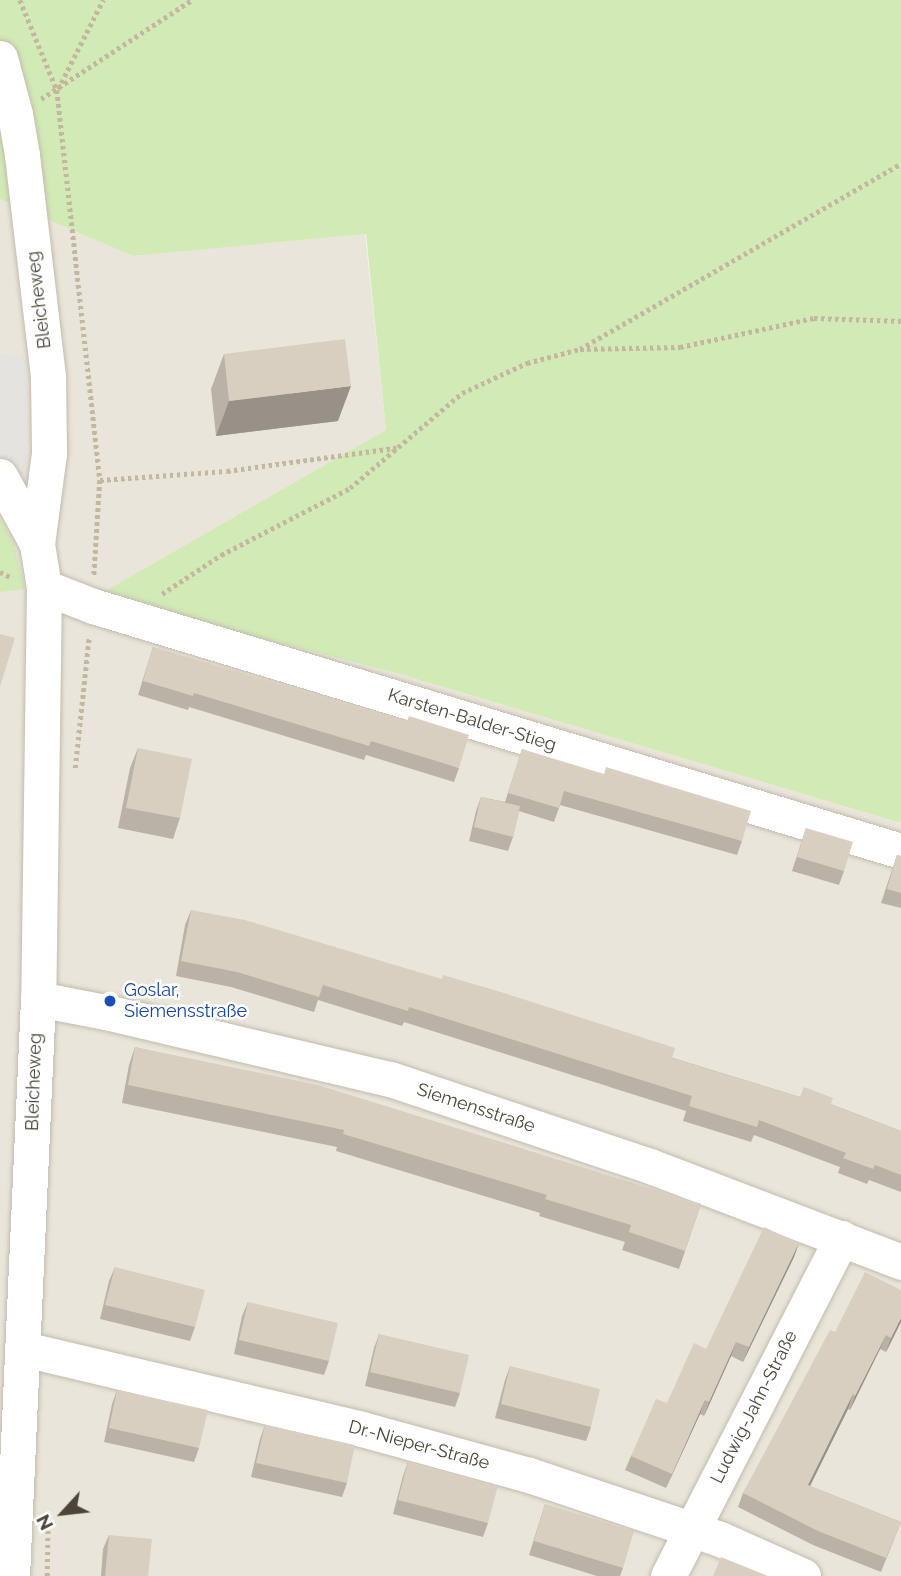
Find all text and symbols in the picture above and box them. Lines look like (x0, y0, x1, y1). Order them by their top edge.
street label: Bleicheweg (22, 250, 56, 350)
street label: Karsten-Balder-Stieg (385, 684, 559, 756)
place label: Goslar, Siemensstraße (124, 980, 247, 1023)
marker: Goslar, Siemensstraße (102, 993, 118, 1009)
street label: Bleicheweg (21, 1033, 47, 1131)
street label: Siemensstraße (414, 1079, 538, 1137)
street label: Ludwig-Jahn-Straße (706, 1327, 802, 1487)
street label: Dr.-Nieper-Straße (346, 1416, 492, 1474)
north arrow (28, 1478, 98, 1548)
text: N (31, 1511, 57, 1534)

